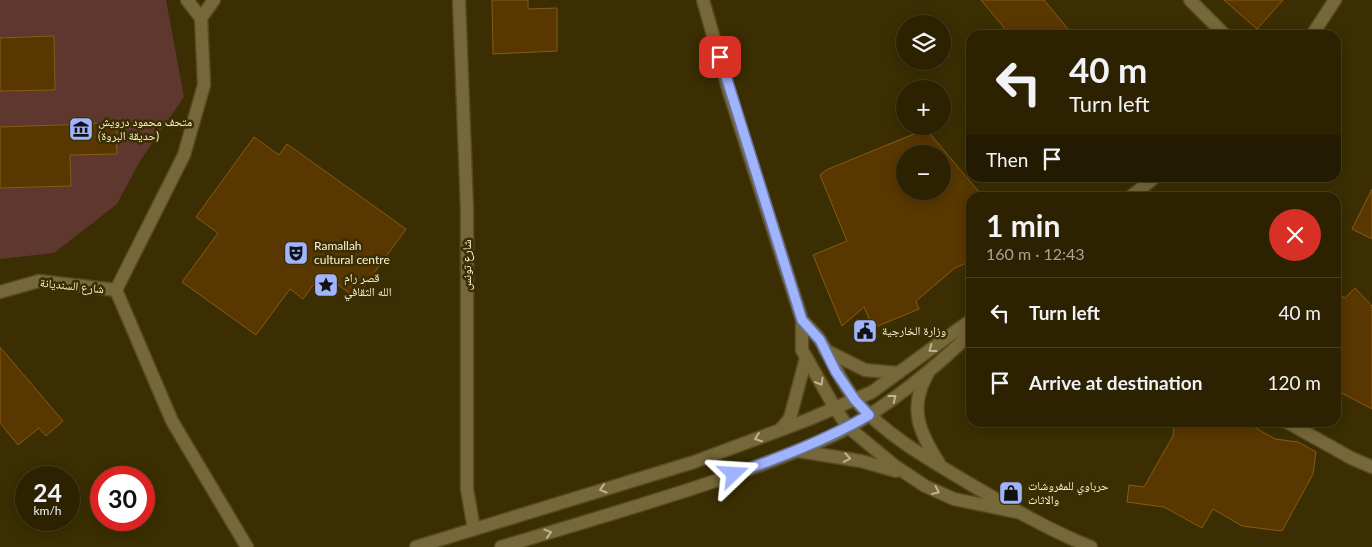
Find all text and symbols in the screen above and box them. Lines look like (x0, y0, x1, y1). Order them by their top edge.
map controls (896, 15, 951, 200)
button: layers (896, 15, 951, 70)
pin (699, 36, 741, 78)
icon: arrive (706, 43, 734, 71)
text: 40 m (1069, 48, 1147, 90)
icon: left (986, 50, 1051, 115)
button: + (896, 80, 951, 135)
text: Turn left (1069, 90, 1150, 117)
place label: متحف محمود درويش (حديقة البروة) (98, 114, 192, 143)
museum icon: متحف محمود درويش (حديقة البروة) (68, 116, 94, 142)
button: − (896, 145, 951, 200)
icon: arrive (1038, 145, 1066, 173)
text: Then (986, 148, 1028, 171)
text: 1 min (986, 207, 1060, 243)
button: close (1269, 209, 1321, 261)
place label: Ramallah cultural centre (314, 238, 390, 267)
street label: شارع تونس (459, 239, 475, 291)
theatre icon: Ramallah cultural centre (283, 240, 309, 266)
text: 160 m · 12:43 (986, 244, 1085, 263)
place label: قصر رام الله الثقافي (344, 270, 392, 302)
place icon: قصر رام الله الثقافي (313, 272, 339, 298)
street label: شارع السنديانة (39, 275, 105, 297)
icon: left (986, 299, 1014, 327)
text: Turn left (1029, 301, 1100, 324)
text: 40 m (1278, 301, 1321, 324)
public building icon: وزارة الخارجية (852, 318, 878, 344)
place label: وزارة الخارجية (882, 323, 946, 338)
one-way arrow (929, 343, 938, 351)
icon: arrive (986, 369, 1014, 397)
text: Arrive at destination (1029, 371, 1202, 394)
text: 120 m (1267, 371, 1321, 394)
one-way arrow (813, 377, 823, 386)
one-way arrow (887, 395, 896, 403)
one-way arrow (754, 432, 762, 442)
position arrow (707, 447, 759, 499)
one-way arrow (842, 453, 851, 463)
speed limit sign: 30 (90, 466, 155, 531)
text: 24 (33, 477, 62, 507)
place label: حرباوي للمفروشات والاثاث (1028, 478, 1109, 507)
shop icon: حرباوي للمفروشات والاثاث (998, 480, 1024, 506)
one-way arrow (600, 484, 608, 494)
one-way arrow (931, 484, 940, 495)
text: km/h (33, 503, 62, 518)
one-way arrow (543, 528, 552, 538)

